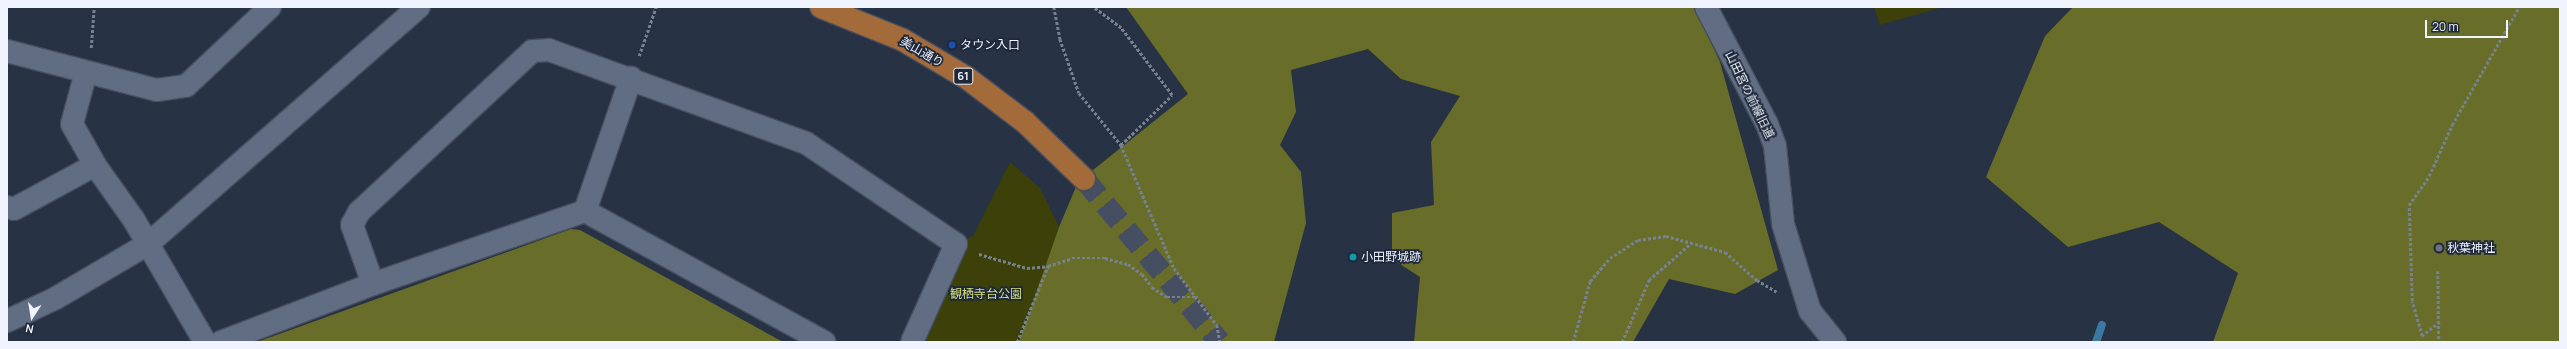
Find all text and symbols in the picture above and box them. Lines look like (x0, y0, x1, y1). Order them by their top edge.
scale bar (2427, 12, 2510, 38)
text: 20 m (2432, 18, 2459, 35)
street label: 美山通り (898, 34, 946, 70)
place label: タウン入口 (960, 38, 1020, 52)
marker: タウン入口 (947, 40, 957, 50)
street label: 山田宮の前線旧道 (1722, 49, 1778, 141)
road number: 61 (953, 67, 973, 85)
place label: 秋葉神社 (2447, 241, 2495, 255)
marker: 秋葉神社 (2434, 243, 2444, 253)
place label: 小田野城跡 (1361, 250, 1421, 264)
marker: 小田野城跡 (1348, 252, 1358, 262)
park label: 観栖寺台公園 (950, 287, 1022, 301)
north arrow (12, 297, 52, 337)
text: N (24, 321, 35, 337)

